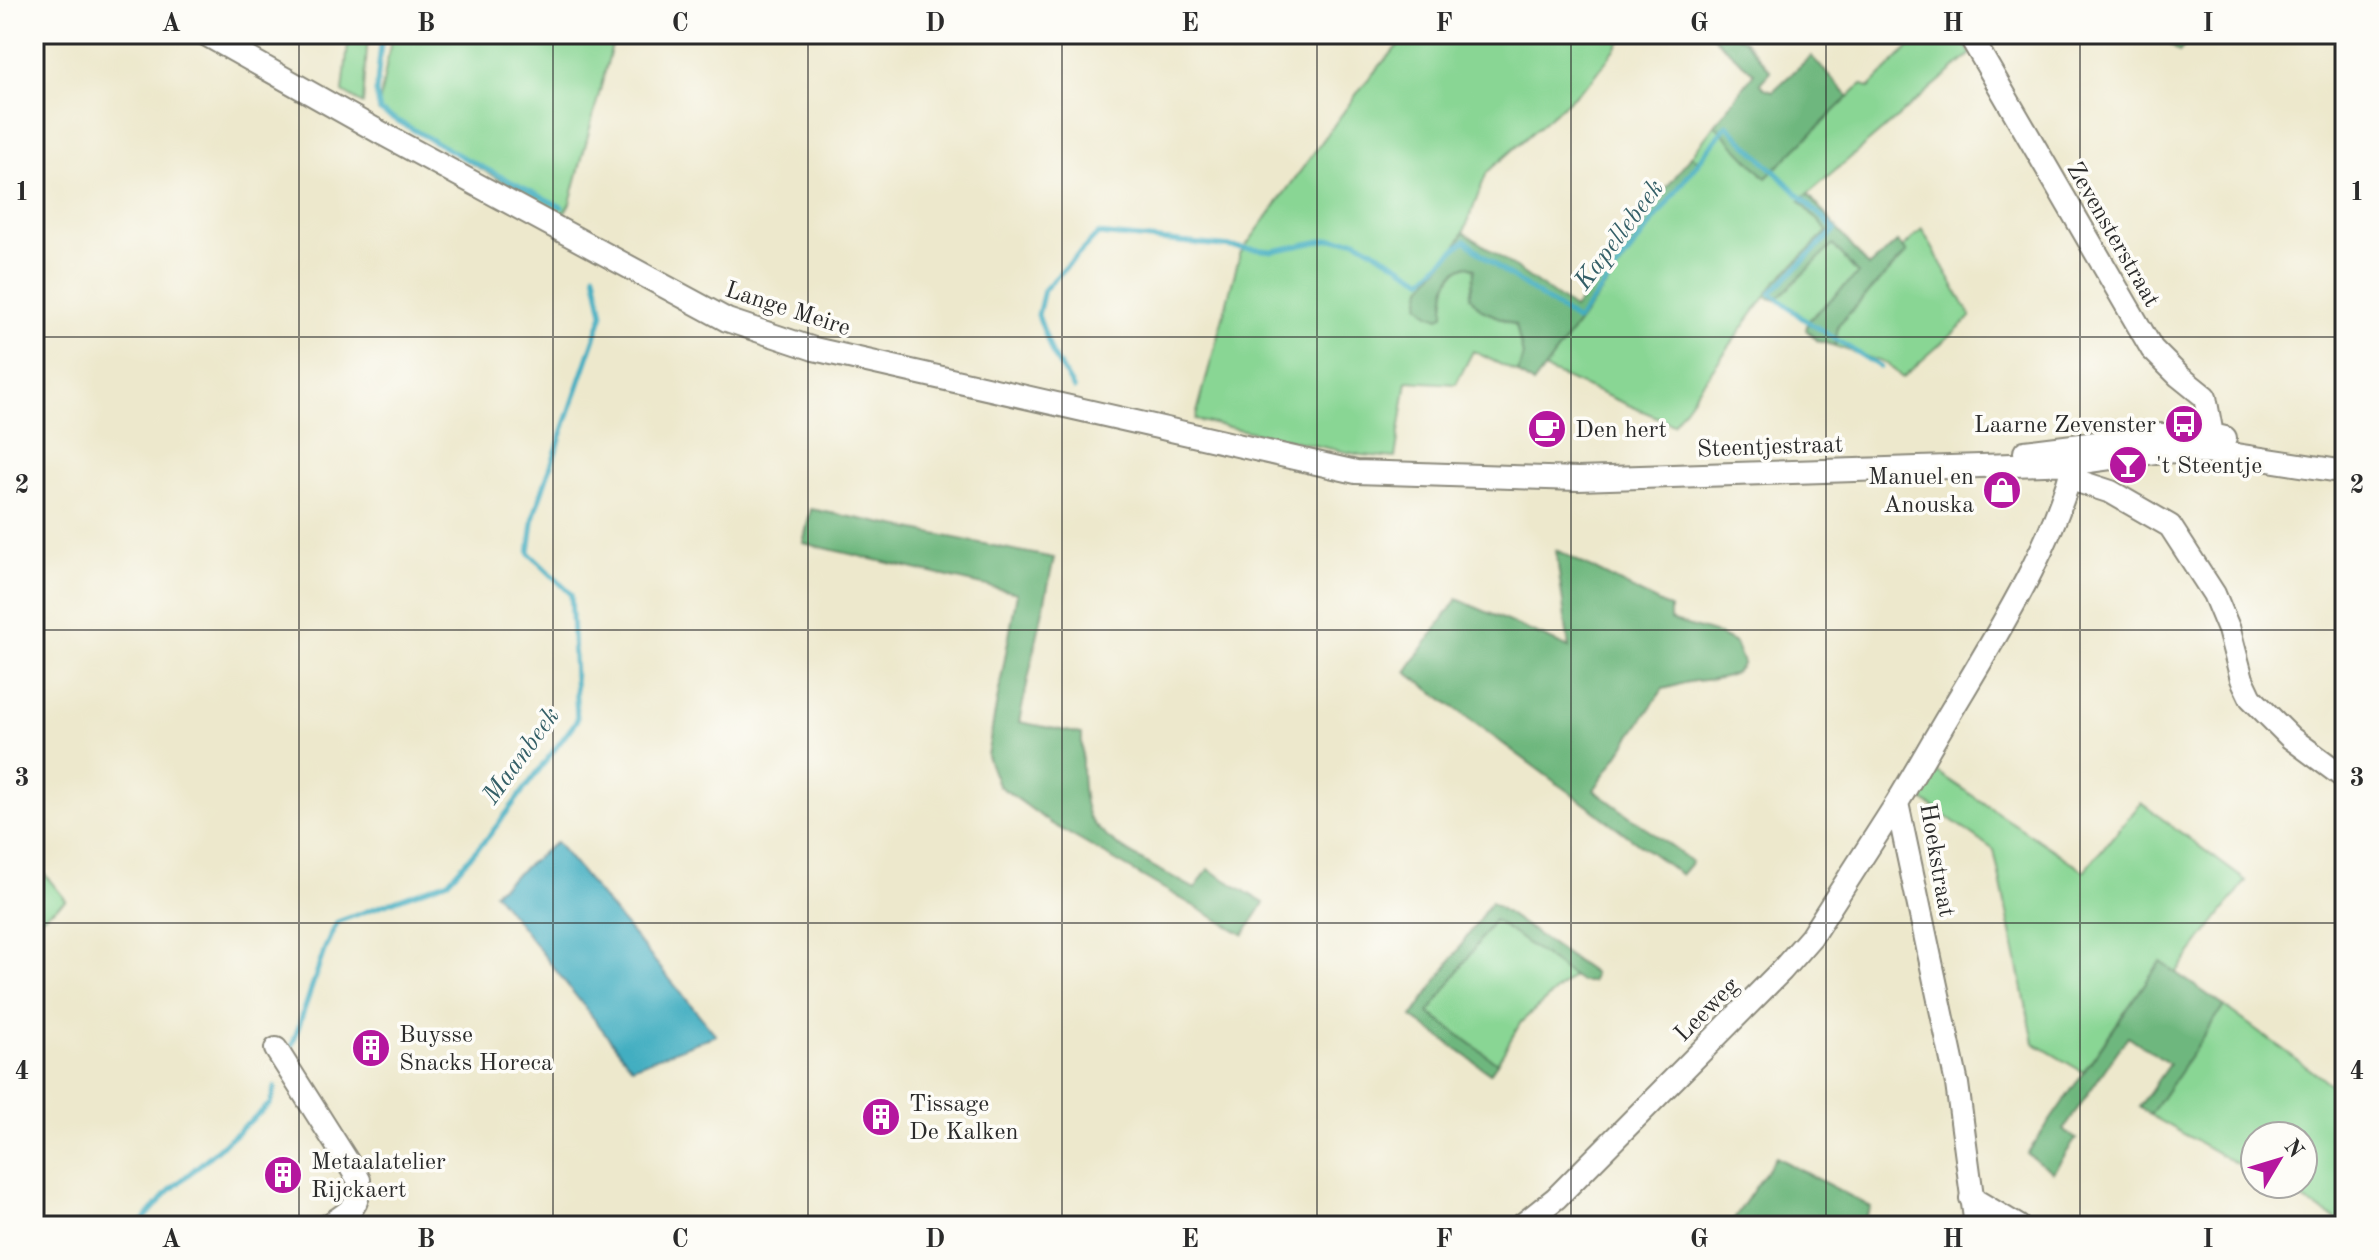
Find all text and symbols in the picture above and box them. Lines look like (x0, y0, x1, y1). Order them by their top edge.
text: A (161, 11, 181, 37)
text: B (417, 11, 435, 37)
text: C (671, 11, 689, 37)
text: D (925, 11, 945, 37)
text: E (1181, 11, 1199, 37)
text: F (1435, 11, 1453, 37)
text: G (1690, 11, 1708, 37)
text: H (1942, 11, 1964, 37)
text: I (2202, 11, 2214, 37)
street label: Zevensterstraat (2061, 159, 2163, 311)
water label: Kapellebeek (1569, 175, 1669, 296)
text: 1 (14, 180, 30, 206)
text: 1 (2349, 180, 2365, 206)
street label: Lange Meire (722, 278, 853, 341)
bus stop icon: Laarne Zevenster (2163, 403, 2205, 445)
cafe icon: Den hert (1526, 408, 1568, 450)
place label: Laarne Zevenster (1974, 414, 2156, 438)
place label: Den hert (1575, 419, 1667, 443)
street label: Steentjestraat (1697, 433, 1844, 463)
bar icon: 't Steentje (2107, 444, 2149, 486)
place label: 't Steentje (2156, 455, 2262, 479)
place label: Manuel en Anouska (1868, 466, 1974, 518)
shop icon: Manuel en Anouska (1981, 469, 2023, 511)
text: 2 (14, 473, 30, 499)
text: 2 (2349, 473, 2365, 499)
water label: Maanbeek (477, 703, 565, 810)
text: 3 (14, 766, 30, 792)
text: 3 (2349, 766, 2365, 792)
street label: Hoekstraat (1914, 802, 1958, 919)
street label: Leeweg (1671, 974, 1744, 1047)
place label: Buysse Snacks Horeca (399, 1024, 553, 1076)
building icon: Buysse Snacks Horeca (350, 1027, 392, 1069)
text: 4 (14, 1059, 30, 1085)
text: 4 (2349, 1059, 2365, 1085)
place label: Tissage De Kalken (909, 1093, 1018, 1145)
building icon: Tissage De Kalken (860, 1096, 902, 1138)
north arrow (2239, 1120, 2319, 1200)
text: N (2279, 1136, 2307, 1162)
place label: Metaalatelier Rijckaert (311, 1151, 446, 1203)
building icon: Metaalatelier Rijckaert (262, 1154, 304, 1196)
text: A (161, 1227, 181, 1253)
text: B (417, 1227, 435, 1253)
text: C (671, 1227, 689, 1253)
text: D (925, 1227, 945, 1253)
text: E (1181, 1227, 1199, 1253)
text: F (1435, 1227, 1453, 1253)
text: G (1690, 1227, 1708, 1253)
text: H (1942, 1227, 1964, 1253)
text: I (2202, 1227, 2214, 1253)

